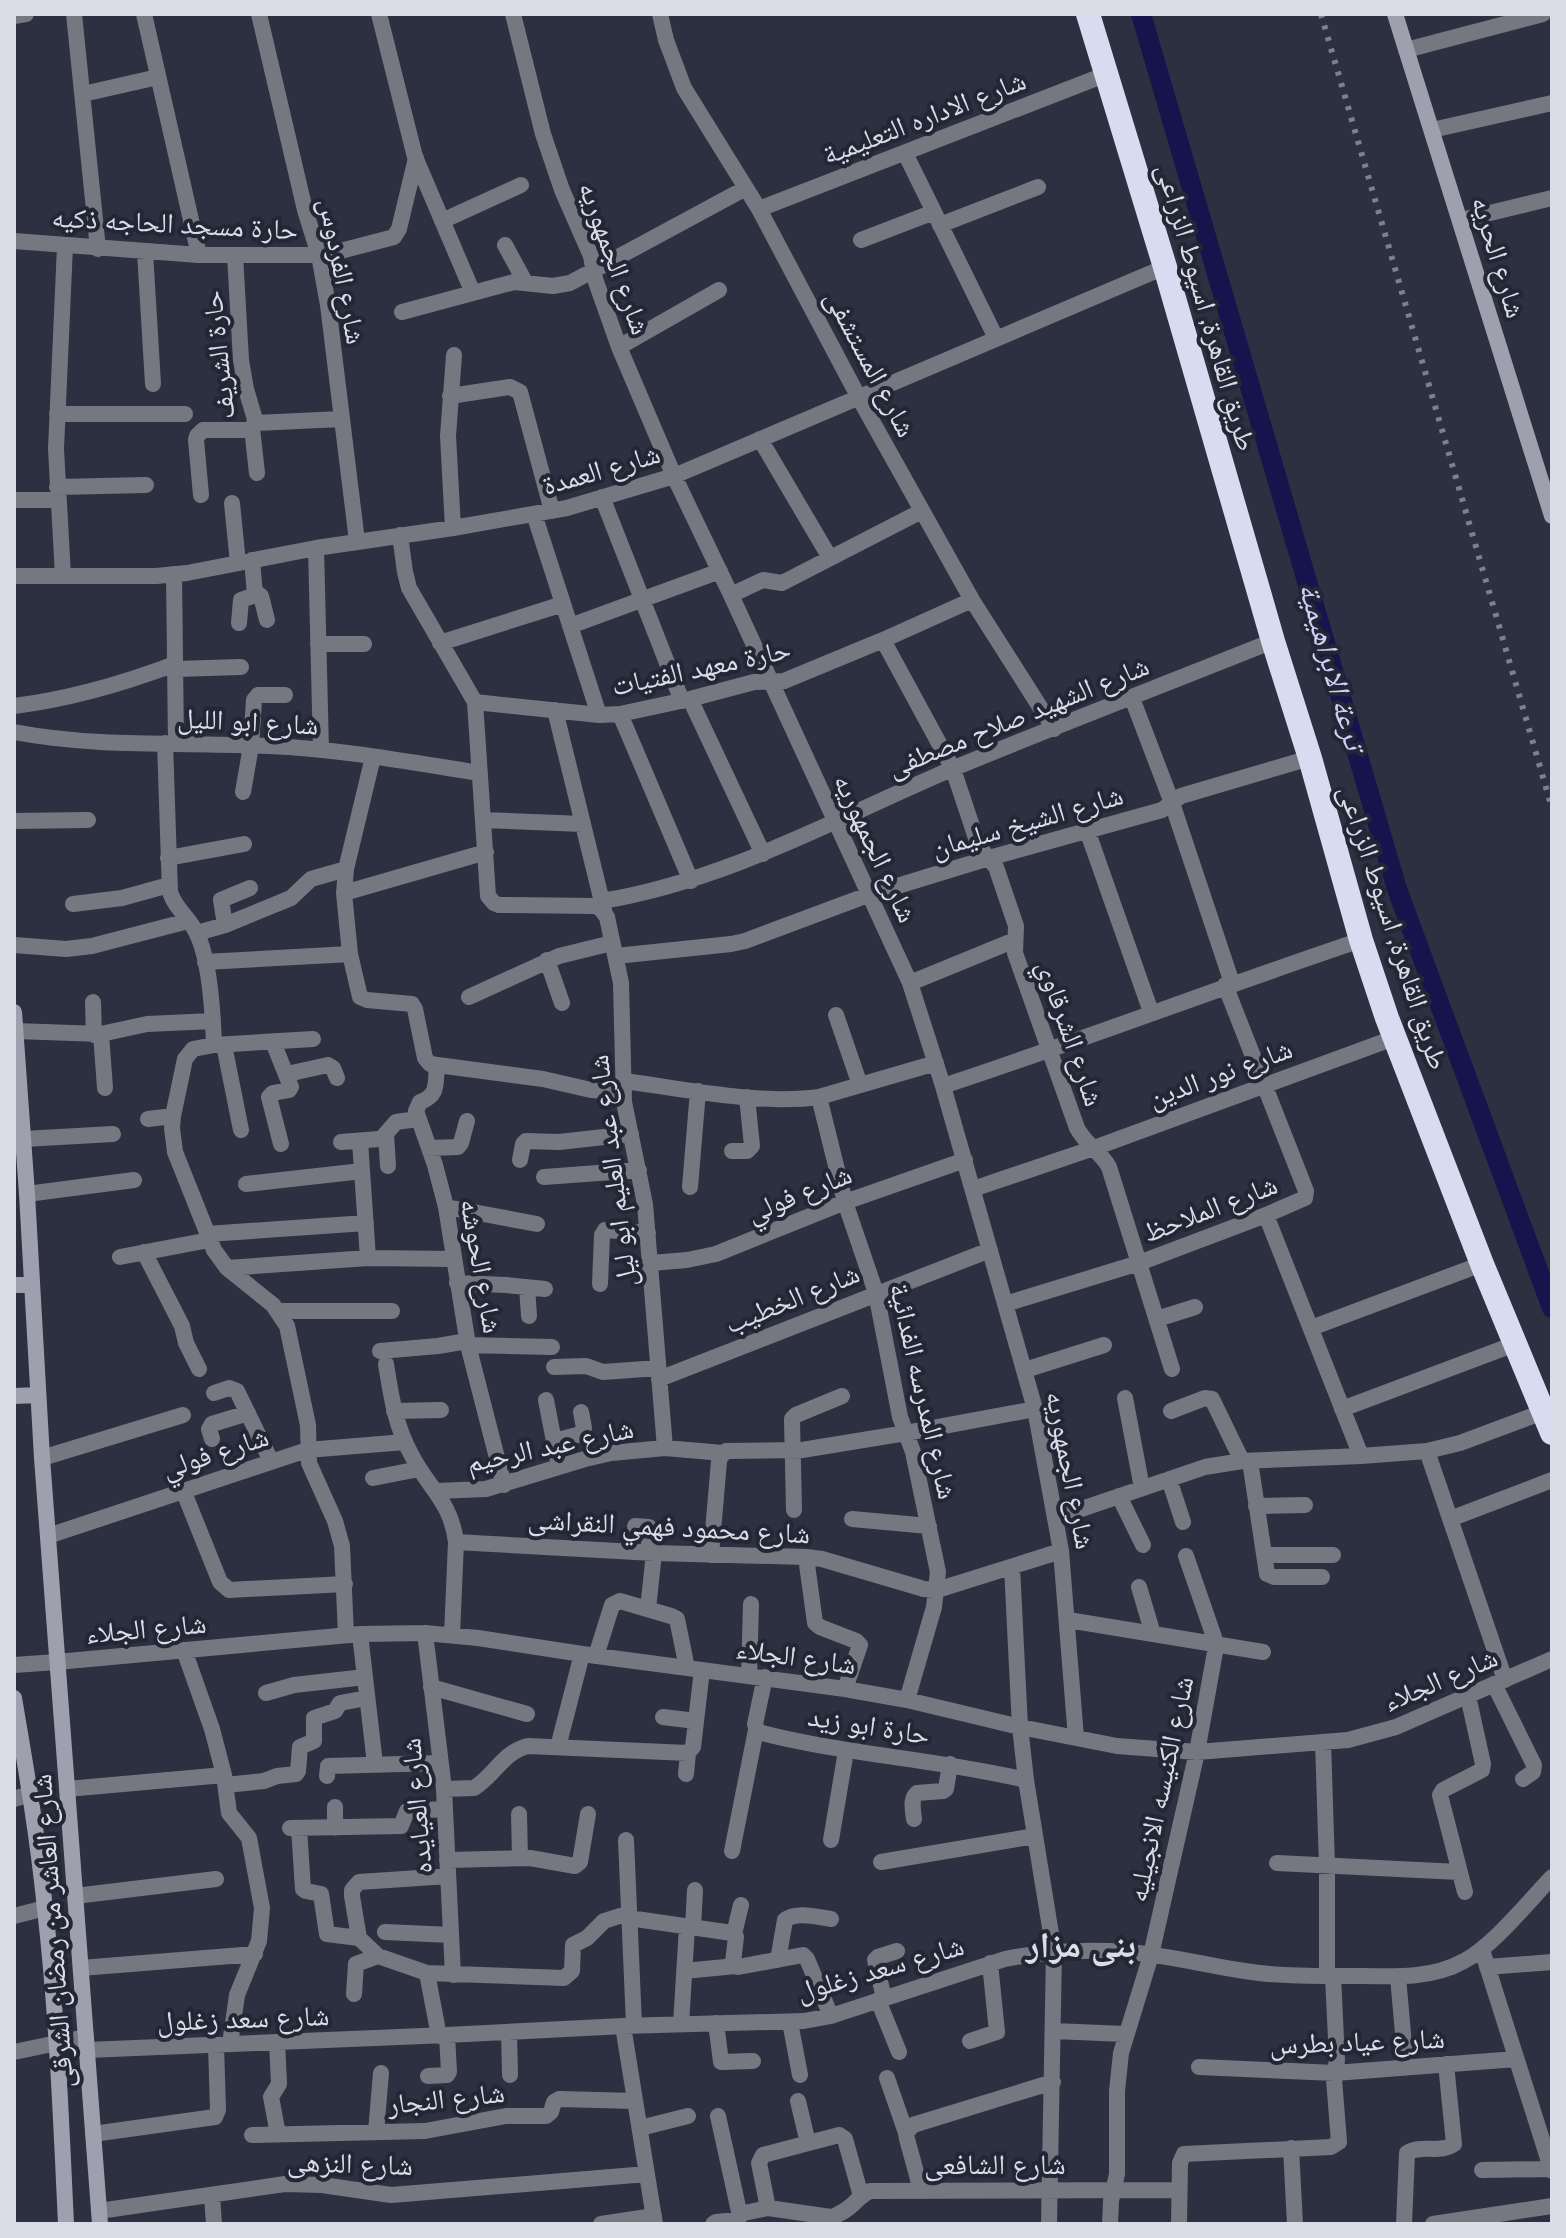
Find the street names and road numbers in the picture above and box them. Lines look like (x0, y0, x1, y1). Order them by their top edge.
street label: شارع الاداره التعليمية (817, 62, 1031, 174)
street label: طريق القاهرة, اسيوط الزراعى (1147, 159, 1265, 455)
street label: شارع الجمهوريه (569, 177, 659, 340)
street label: شارع الحريه (1462, 192, 1535, 323)
street label: شارع الفردوس (309, 195, 375, 348)
street label: حارة مسجد الحاجه ذكيه (51, 199, 299, 249)
street label: شارع المستشفى (815, 283, 925, 444)
street label: حارة الشريف (193, 289, 245, 421)
street label: شارع العمدة (538, 435, 665, 505)
street label: حارة معهد الفتيات (608, 630, 794, 705)
street label: شارع الشهيد صلاح مصطفى (882, 647, 1155, 787)
street label: شارع ابو الليل (176, 699, 319, 745)
street label: شارع الجمهوريه (824, 768, 926, 929)
street label: شارع الشيخ سليمان (927, 776, 1128, 868)
street label: طريق القاهرة, اسيوط الزراعى (1329, 780, 1457, 1075)
street label: شارع الشرقاوي (1024, 955, 1113, 1112)
street label: شارع نور الدين (1143, 1030, 1298, 1118)
street label: شارع عبد العليم ابو ليل (580, 1053, 646, 1289)
street label: شارع فولي (741, 1156, 859, 1235)
street label: شارع الملاحظ (1138, 1166, 1283, 1252)
street label: شارع الحوشه (451, 1196, 512, 1336)
street label: شارع الخطيب (719, 1255, 865, 1343)
street label: شارع المدرسه الفدائية (880, 1279, 966, 1503)
street label: شارع الجمهوريه (1036, 1388, 1104, 1552)
street label: شارع عبد الرحيم (463, 1410, 637, 1482)
street label: شارع فولي (157, 1418, 275, 1491)
street label: شارع محمود فهمي النقراشى (526, 1501, 811, 1556)
street label: شارع الجلاء (84, 1605, 208, 1653)
street label: شارع الجلاء (733, 1630, 858, 1684)
street label: شارع الجلاء (1377, 1639, 1504, 1721)
street label: شارع الكنيسه الانجيليه (1119, 1673, 1203, 1906)
street label: حارة ابو زيد (805, 1698, 932, 1754)
street label: شارع العيايده (392, 1736, 442, 1875)
street label: شارع العاشر من رمضان الشرقى (23, 1773, 83, 2089)
street label: شارع سعد زغلول (792, 1927, 968, 2011)
street label: شارع سعد زغلول (156, 1997, 330, 2041)
street label: شارع عياد بطرس (1269, 2020, 1445, 2064)
street label: شارع النجار (385, 2074, 507, 2124)
street label: شارع النزهى (286, 2143, 414, 2185)
street label: شارع الشافعى (924, 2146, 1066, 2184)

